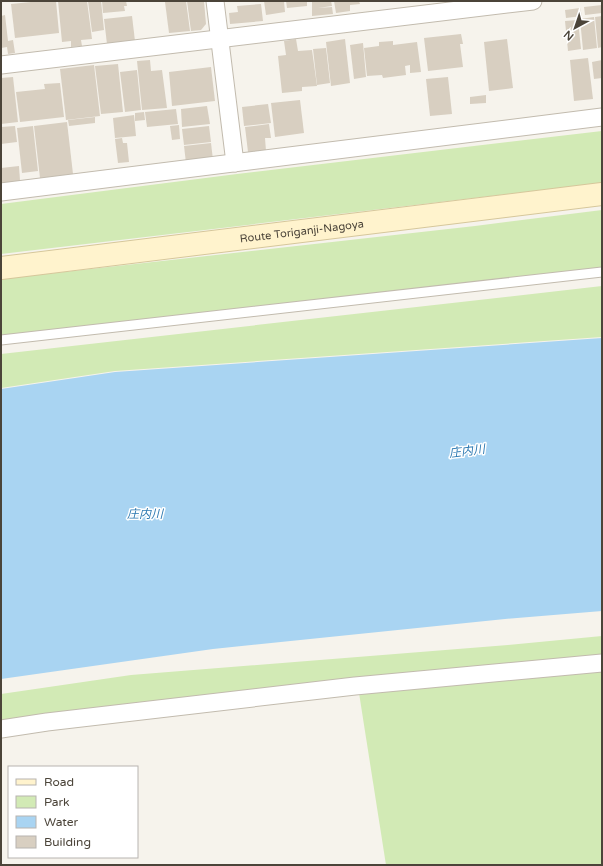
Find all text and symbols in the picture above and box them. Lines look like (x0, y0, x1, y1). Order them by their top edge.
north arrow (555, 8, 595, 48)
text: N (561, 27, 576, 43)
street label: Route Toriganji-Nagoya (239, 217, 364, 246)
water label: 庄内川 (448, 442, 488, 460)
water label: 庄内川 (127, 507, 165, 521)
legend (8, 766, 138, 858)
text: Road (44, 775, 74, 789)
text: Park (44, 795, 70, 809)
text: Water (44, 815, 79, 829)
text: Building (44, 835, 91, 849)

